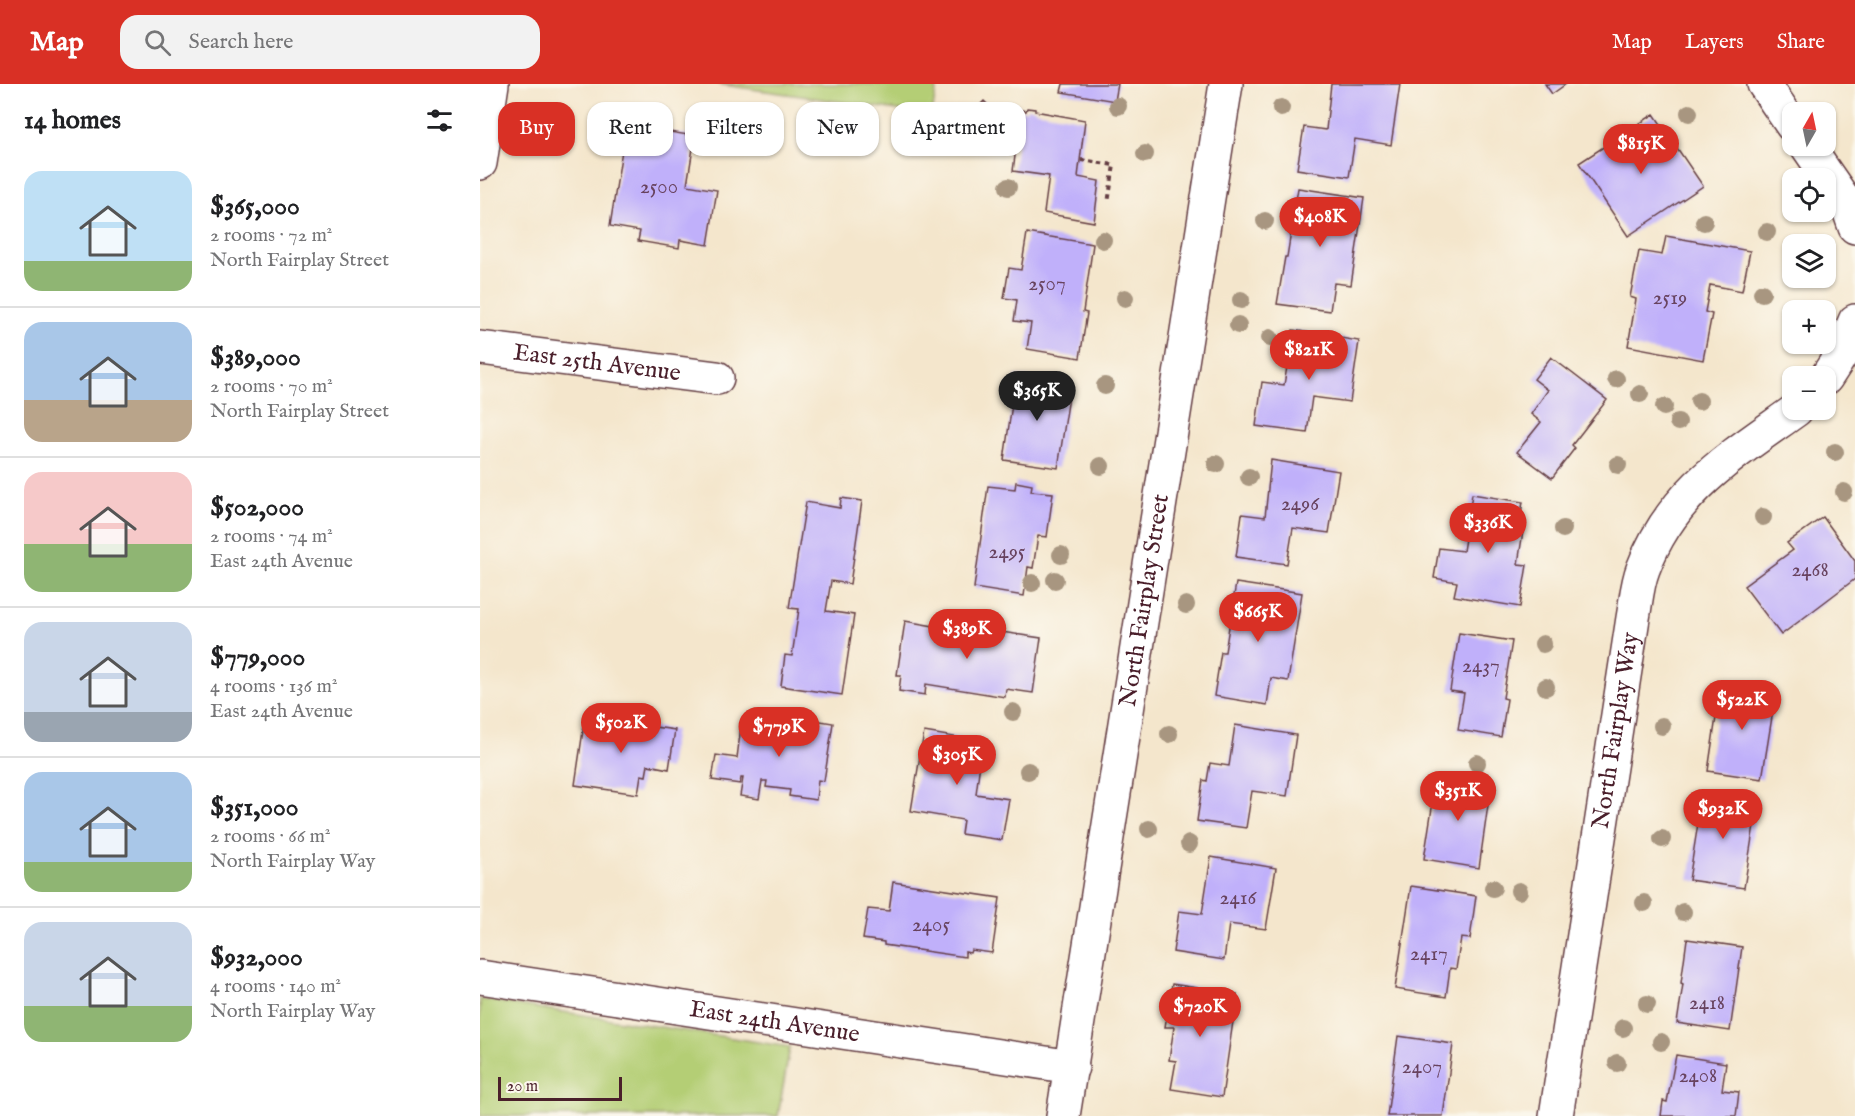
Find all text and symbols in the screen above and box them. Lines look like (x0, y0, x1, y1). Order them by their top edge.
search box (120, 15, 540, 69)
text: Map (30, 25, 84, 60)
icon: search (141, 26, 174, 59)
text: Search here (189, 28, 293, 56)
text: Map (1612, 29, 1652, 56)
text: Layers (1685, 29, 1744, 56)
text: Share (1777, 29, 1825, 56)
chip: Buy (498, 102, 575, 156)
chip: Rent (587, 102, 673, 156)
chip: Filters (685, 102, 784, 156)
chip: New (796, 102, 879, 156)
chip: Apartment (891, 102, 1026, 156)
north arrow (1782, 102, 1836, 156)
map controls (1782, 102, 1836, 420)
text: 14 homes (24, 104, 121, 137)
icon: filters (423, 104, 456, 137)
pin: $815K (1599, 124, 1683, 175)
text: $815K (1617, 131, 1665, 156)
button: locate (1782, 168, 1836, 222)
house number: 2500 (640, 174, 678, 201)
text: $365,000 (210, 190, 300, 223)
icon: home (72, 195, 144, 267)
pin: $408K (1278, 197, 1362, 248)
text: $408K (1293, 204, 1347, 229)
text: 2 rooms · 72 m² (210, 223, 332, 248)
button: layers (1782, 234, 1836, 288)
text: North Fairplay Street (210, 248, 389, 273)
house number: 2507 (1028, 271, 1066, 298)
house number: 2519 (1653, 285, 1687, 312)
button: + (1782, 300, 1836, 354)
pin: $821K (1267, 330, 1351, 381)
street label: East 25th Avenue (512, 337, 683, 389)
text: $821K (1284, 337, 1334, 362)
text: $389,000 (210, 341, 301, 374)
icon: home (72, 346, 144, 418)
button: − (1782, 366, 1836, 420)
pin: $365K (995, 371, 1079, 422)
text: 2 rooms · 70 m² (210, 374, 333, 399)
text: $365K (1013, 378, 1061, 403)
text: North Fairplay Street (210, 399, 389, 424)
text: $502,000 (210, 491, 304, 524)
house number: 2496 (1281, 491, 1320, 518)
street label: North Fairplay Street (1112, 492, 1177, 709)
icon: home (72, 496, 144, 568)
pin: $336K (1446, 503, 1530, 554)
text: $336K (1464, 510, 1512, 535)
text: 2 rooms · 74 m² (210, 524, 333, 549)
house number: 2495 (989, 539, 1026, 566)
text: East 24th Avenue (210, 549, 353, 574)
house number: 2468 (1791, 557, 1829, 584)
pin: $665K (1216, 592, 1300, 643)
text: $665K (1233, 599, 1283, 624)
pin: $389K (925, 609, 1009, 660)
text: $389K (942, 616, 992, 641)
street label: North Fairplay Way (1585, 630, 1646, 831)
text: $779,000 (210, 641, 305, 674)
icon: home (72, 646, 144, 718)
house number: 2437 (1462, 653, 1500, 680)
text: 4 rooms · 136 m² (210, 674, 337, 699)
pin: $522K (1700, 680, 1784, 731)
text: $522K (1716, 687, 1768, 712)
text: East 24th Avenue (210, 699, 353, 724)
pin: $502K (579, 703, 663, 754)
pin: $779K (737, 707, 821, 758)
text: $502K (595, 710, 647, 735)
text: $779K (753, 714, 805, 739)
pin: $305K (915, 735, 999, 786)
text: $305K (932, 742, 982, 767)
pin: $351K (1416, 771, 1500, 822)
text: $351K (1434, 778, 1482, 803)
pin: $932K (1681, 789, 1765, 840)
text: $351,000 (210, 791, 298, 824)
icon: home (72, 796, 144, 868)
text: $932K (1697, 796, 1749, 821)
text: 2 rooms · 66 m² (210, 824, 331, 849)
text: North Fairplay Way (210, 849, 375, 874)
house number: 2416 (1220, 885, 1258, 912)
house number: 2405 (912, 912, 950, 939)
text: $932,000 (210, 941, 303, 974)
house number: 2417 (1410, 941, 1448, 968)
icon: home (72, 946, 144, 1018)
text: 4 rooms · 140 m² (210, 974, 341, 999)
pin: $720K (1158, 987, 1242, 1038)
house number: 2418 (1689, 990, 1725, 1017)
street label: East 24th Avenue (687, 994, 862, 1050)
text: $720K (1173, 994, 1227, 1019)
text: North Fairplay Way (210, 999, 375, 1024)
house number: 2407 (1402, 1054, 1442, 1081)
house number: 2408 (1679, 1063, 1717, 1090)
scale bar (498, 1074, 622, 1102)
text: 20 m (507, 1077, 538, 1097)

